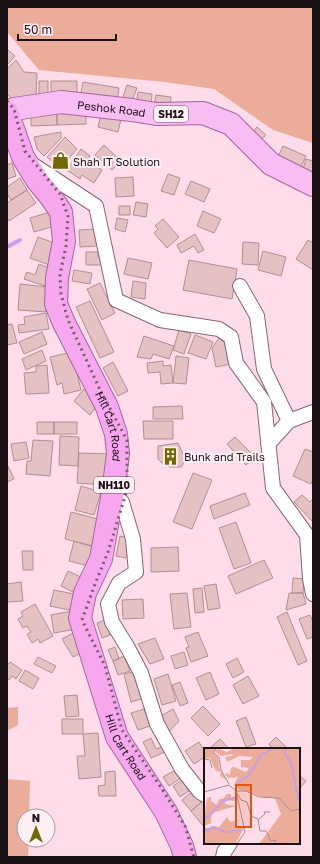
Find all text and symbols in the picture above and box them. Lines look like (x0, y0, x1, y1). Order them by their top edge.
scale bar (18, 16, 116, 42)
text: 50 m (24, 22, 52, 37)
street label: Peshok Road (77, 97, 147, 119)
road number: SH12 (154, 106, 188, 122)
shop icon: Shah IT Solution (50, 151, 70, 171)
place label: Shah IT Solution (73, 155, 160, 168)
street label: Hill Cart Road (93, 389, 125, 462)
building icon: Bunk and Trails (161, 446, 181, 466)
place label: Bunk and Trails (184, 450, 265, 463)
road number: NH110 (94, 477, 134, 493)
street label: Hill Cart Road (104, 712, 150, 782)
inset map (204, 748, 300, 844)
north arrow (16, 808, 56, 848)
text: N (32, 811, 40, 824)

